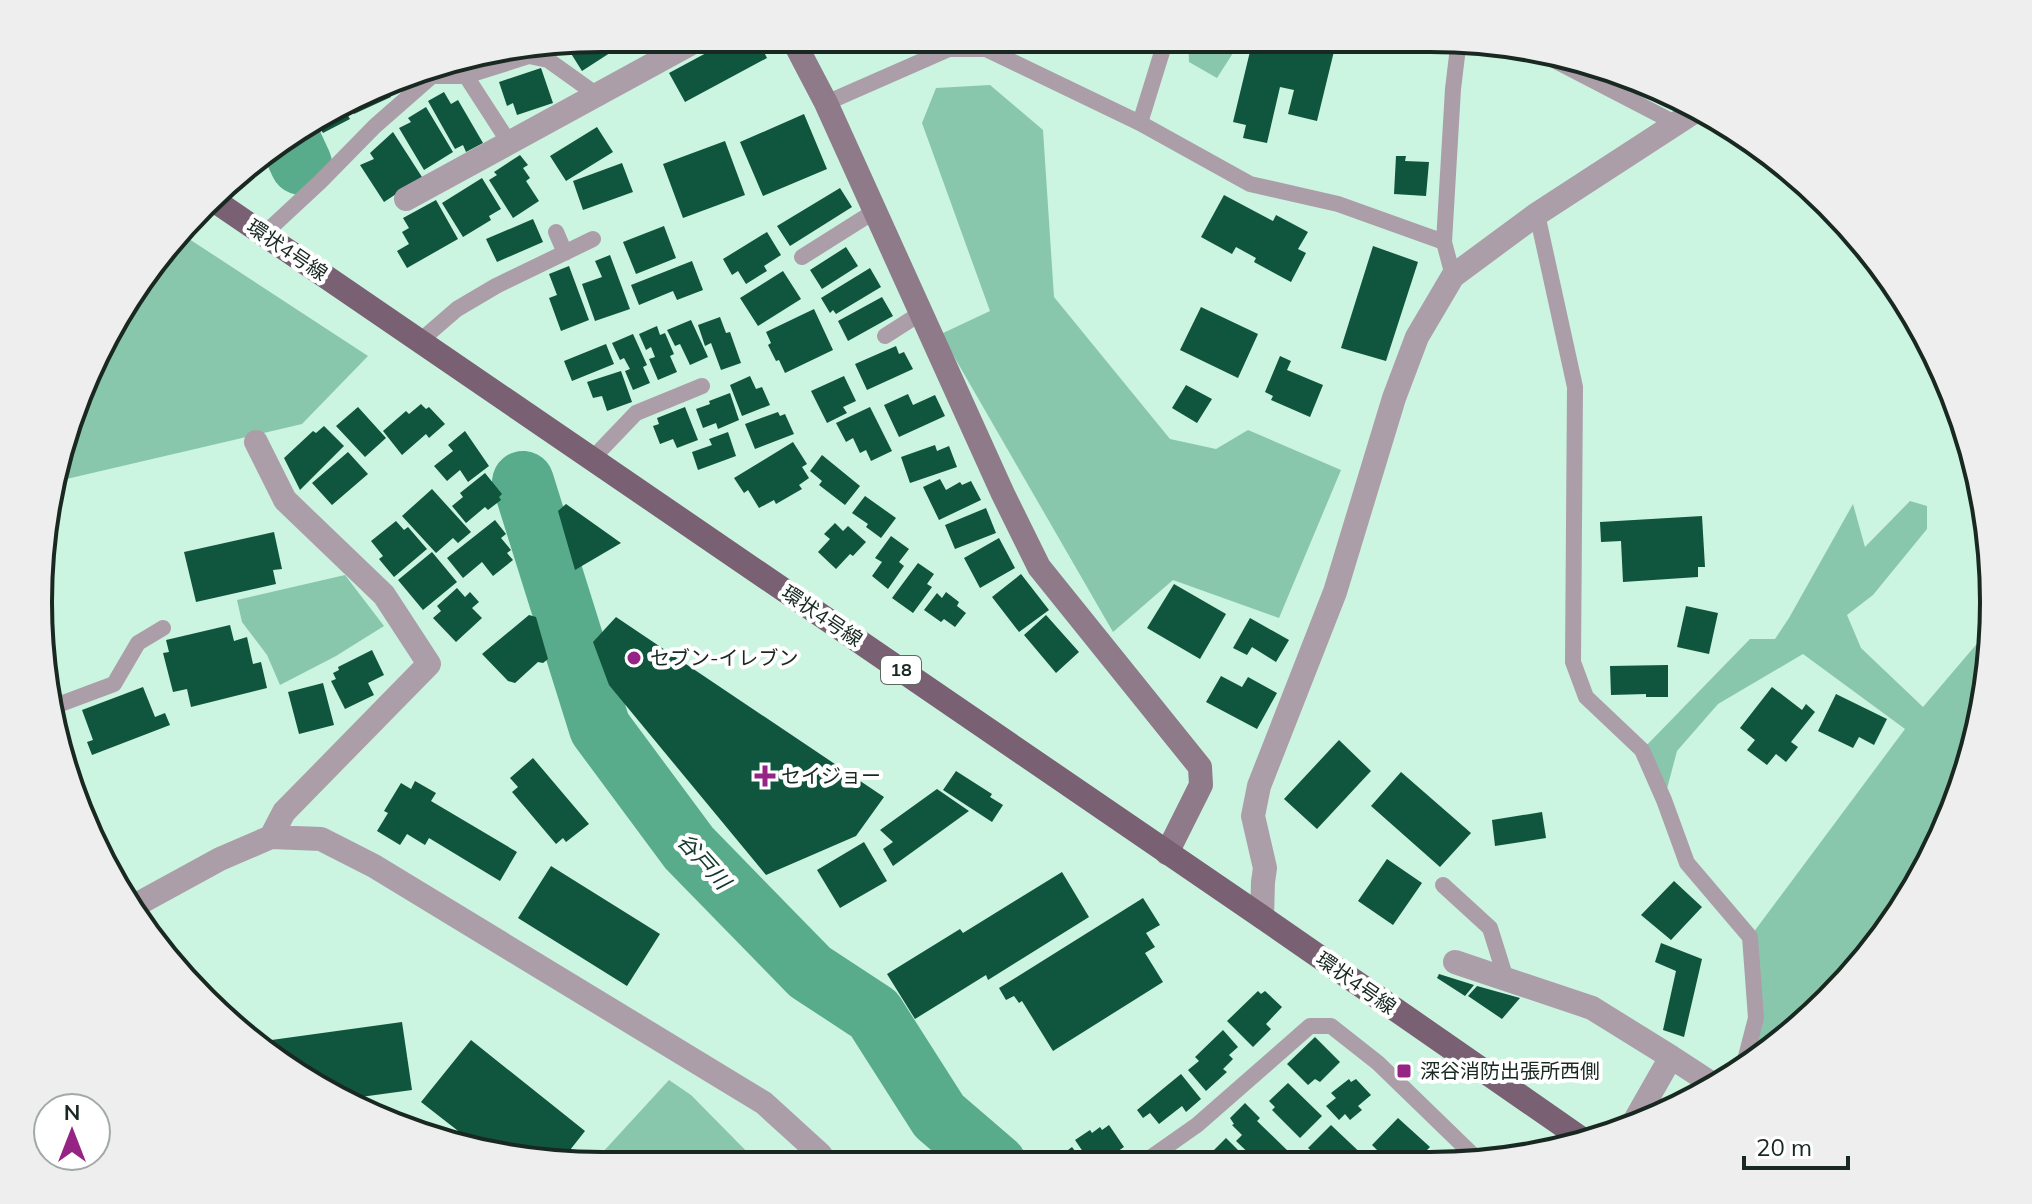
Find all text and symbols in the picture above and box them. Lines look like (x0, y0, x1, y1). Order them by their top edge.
street label: 環状4号線 (242, 213, 332, 286)
street label: 環状4号線 (777, 579, 867, 652)
place label: セブン-イレブン (650, 645, 799, 670)
marker: セブン-イレブン (625, 649, 643, 667)
road number: 18 (881, 656, 921, 684)
place label: セイジョー (781, 763, 881, 788)
marker: セイジョー (756, 767, 774, 785)
water label: 谷戸川 (672, 827, 738, 896)
street label: 環状4号線 (1311, 946, 1401, 1019)
place label: 深谷消防出張所西側 (1420, 1058, 1600, 1083)
marker: 深谷消防出張所西側 (1395, 1062, 1413, 1080)
north arrow (32, 1092, 112, 1172)
text: N (64, 1098, 80, 1126)
scale bar (1744, 1120, 1848, 1170)
text: 20 m (1756, 1132, 1812, 1162)

